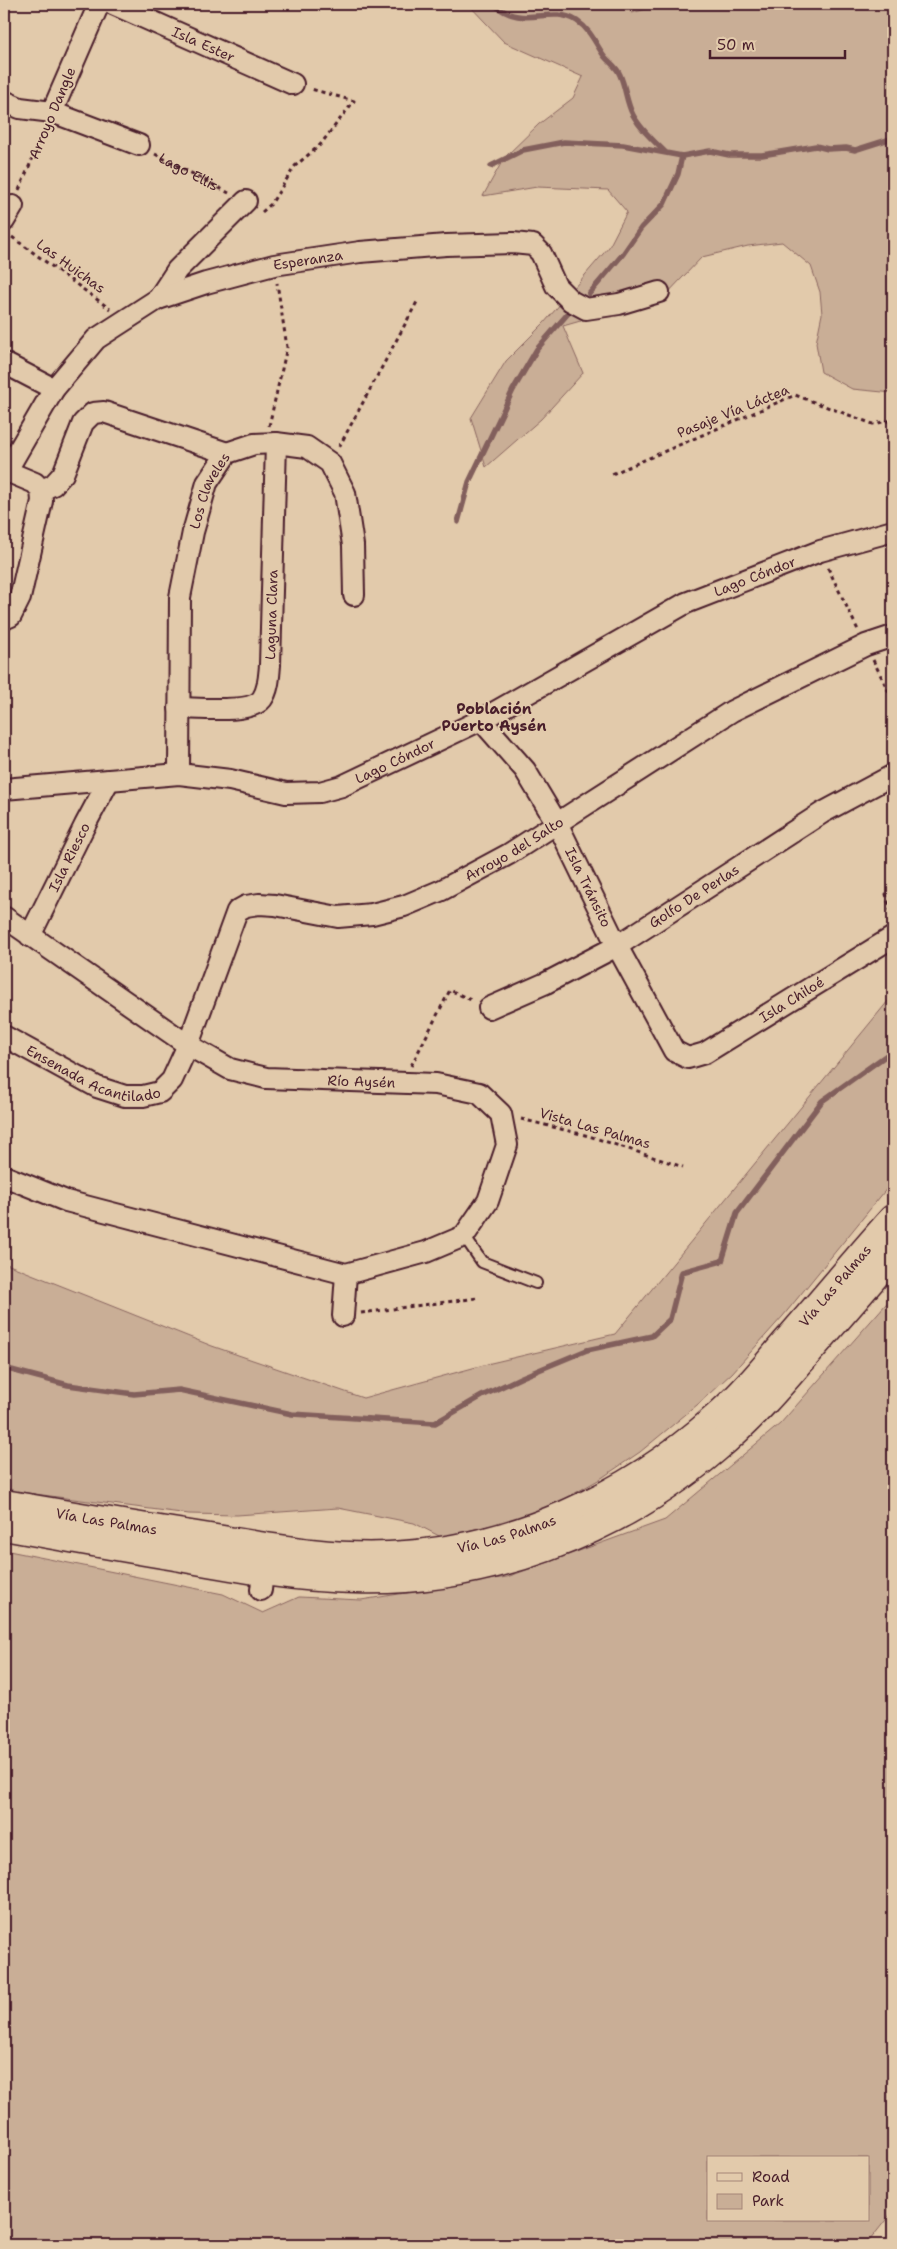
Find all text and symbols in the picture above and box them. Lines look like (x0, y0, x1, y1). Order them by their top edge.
street label: Isla Ester (169, 22, 238, 66)
scale bar (710, 28, 844, 60)
text: 50 m (717, 35, 755, 55)
street label: Arroyo Dangle (25, 64, 80, 162)
street label: Lago Ellis (156, 149, 222, 195)
street label: Las Huichas (33, 235, 109, 297)
street label: Esperanza (272, 246, 344, 274)
street label: Pasaje Vía Láctea (674, 380, 792, 442)
street label: Los Claveles (185, 449, 234, 531)
street label: Lago Cóndor (711, 552, 799, 600)
street label: Laguna Clara (261, 569, 282, 660)
district label: Población Puerto Aysén (442, 699, 546, 736)
street label: Lago Cóndor (352, 734, 438, 788)
street label: Arroyo del Salto (462, 813, 567, 885)
street label: Isla Riesco (44, 820, 94, 895)
street label: Isla Tránsito (561, 844, 615, 930)
street label: Golfo De Perlas (645, 860, 743, 932)
street label: Isla Chiloé (756, 973, 828, 1026)
street label: Ensenada Acantilado (23, 1041, 163, 1105)
street label: Río Aysén (327, 1071, 396, 1092)
street label: Vista Las Palmas (537, 1104, 653, 1153)
street label: Vía Las Palmas (795, 1241, 875, 1331)
street label: Vía Las Palmas (54, 1504, 159, 1539)
street label: Vía Las Palmas (455, 1511, 559, 1557)
legend (707, 2156, 870, 2222)
text: Road (752, 2167, 790, 2187)
text: Park (752, 2191, 784, 2211)

